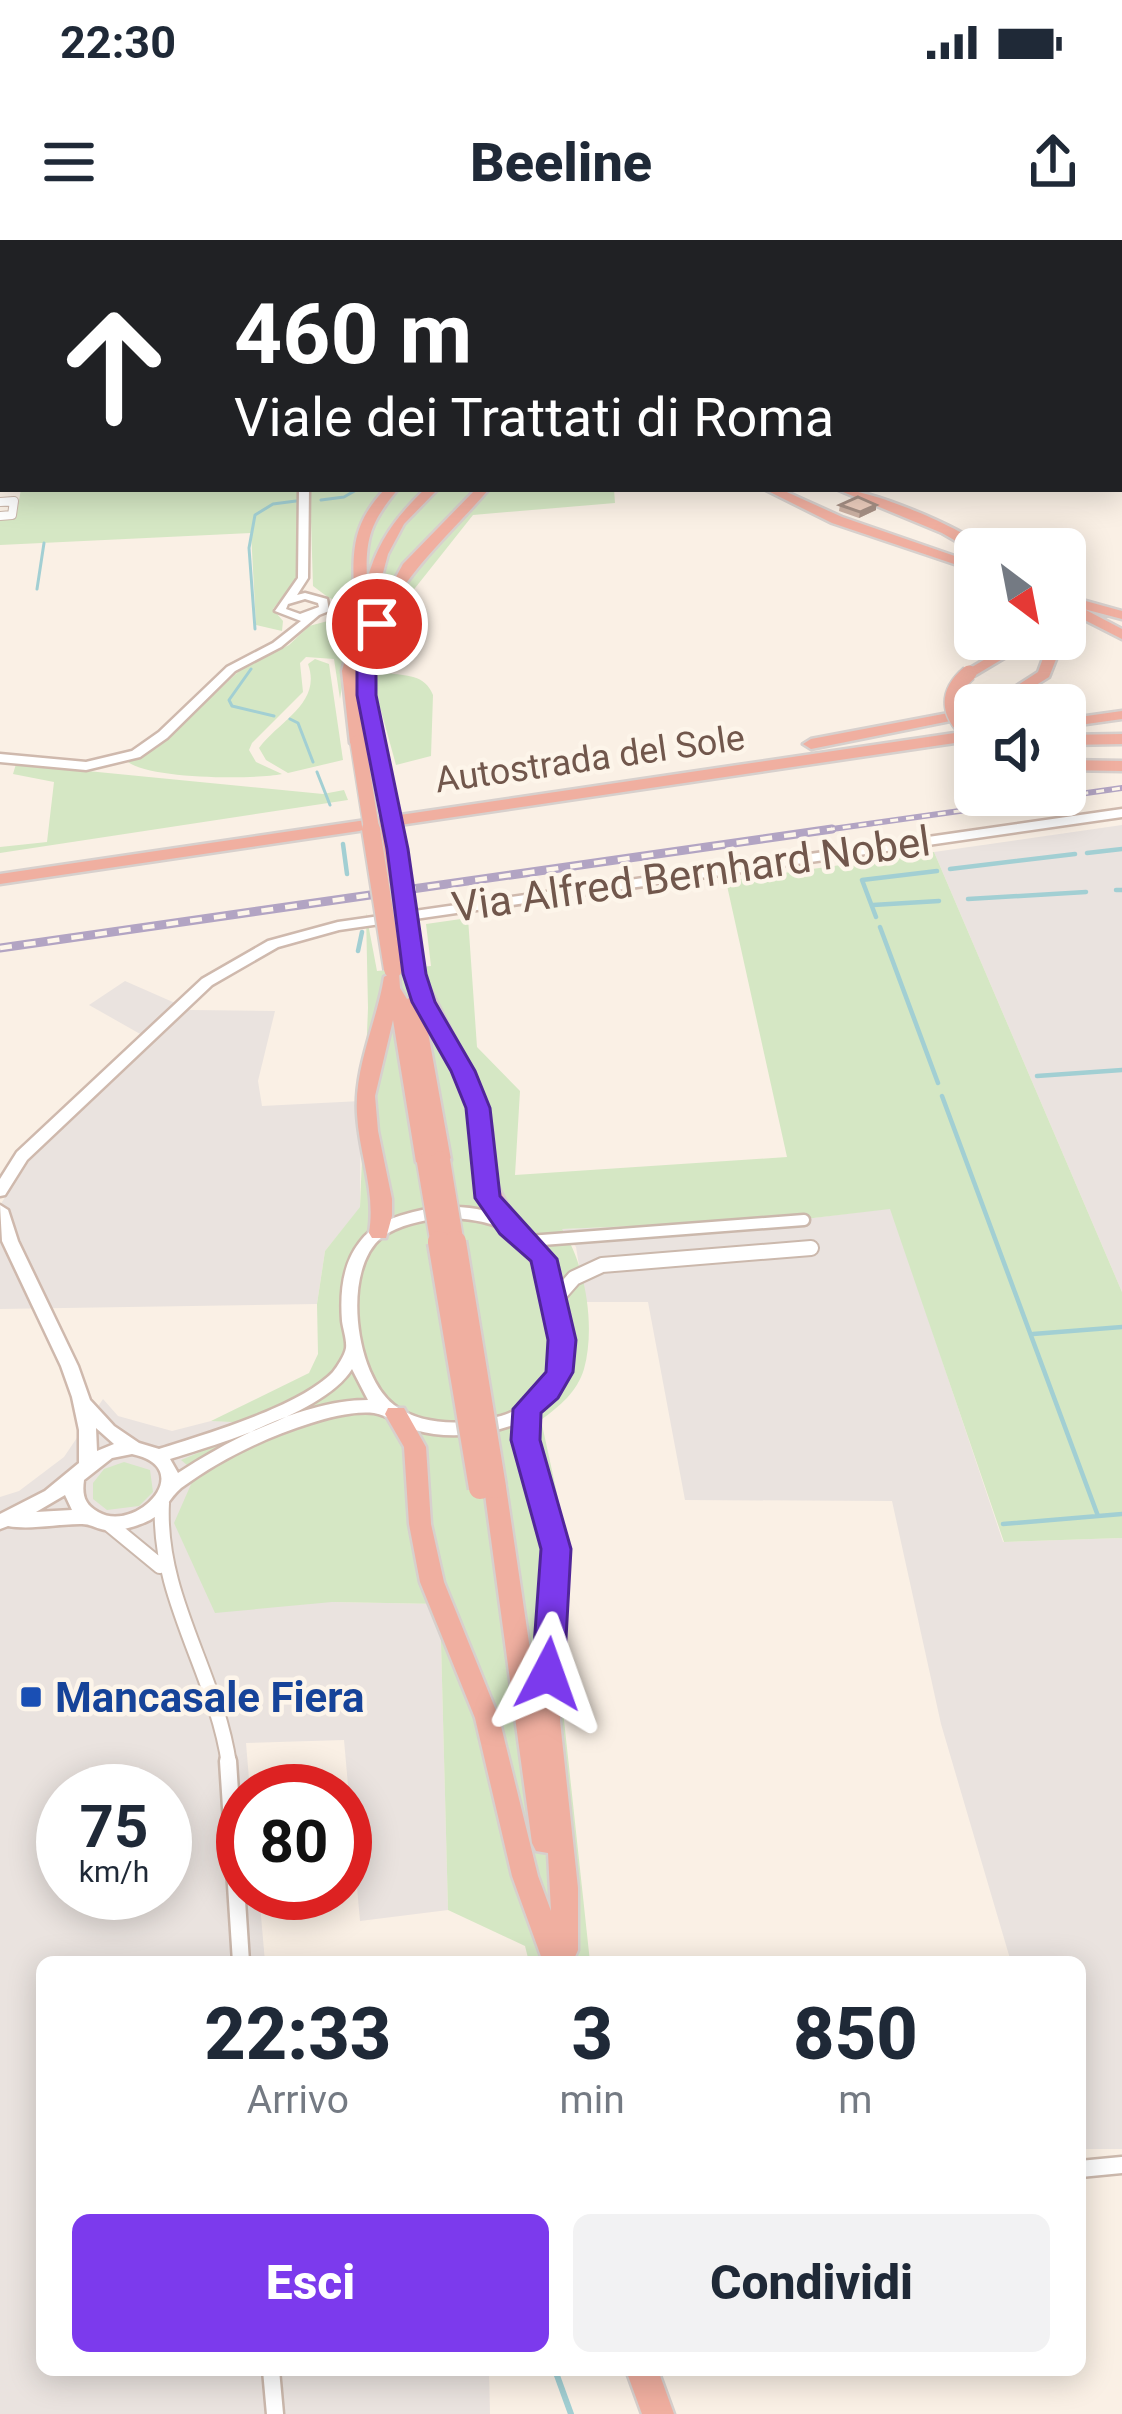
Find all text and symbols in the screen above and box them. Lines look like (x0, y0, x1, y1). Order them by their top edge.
text: 22:30 (60, 16, 176, 69)
icon: menu (36, 129, 102, 195)
icon: share (1020, 129, 1086, 195)
text: Beeline (470, 131, 652, 194)
text: 460 m (234, 285, 472, 384)
icon: ahead (36, 288, 192, 444)
text: Viale dei Trattati di Roma (234, 386, 834, 449)
north arrow (954, 528, 1086, 660)
map controls (954, 528, 1086, 816)
pin (326, 573, 428, 675)
icon: arrive (344, 591, 410, 657)
button: sound (954, 684, 1086, 816)
street label: Autostrada del Sole (433, 716, 747, 802)
street label: Via Alfred Bernhard Nobel (449, 816, 933, 932)
position arrow (485, 1611, 611, 1737)
place label: Mancasale Fiera (55, 1673, 364, 1722)
marker: Mancasale Fiera (18, 1684, 44, 1710)
speed limit sign: 80 (216, 1764, 372, 1920)
text: 75 (80, 1791, 148, 1862)
text: km/h (79, 1854, 149, 1889)
text: 22:33 (204, 1992, 391, 2077)
text: 3 (571, 1992, 613, 2077)
text: 850 (793, 1992, 918, 2077)
text: Arrivo (247, 2077, 349, 2123)
text: min (560, 2077, 625, 2123)
text: m (838, 2077, 872, 2123)
button: Esci (72, 2214, 549, 2352)
button: Condividi (573, 2214, 1050, 2352)

